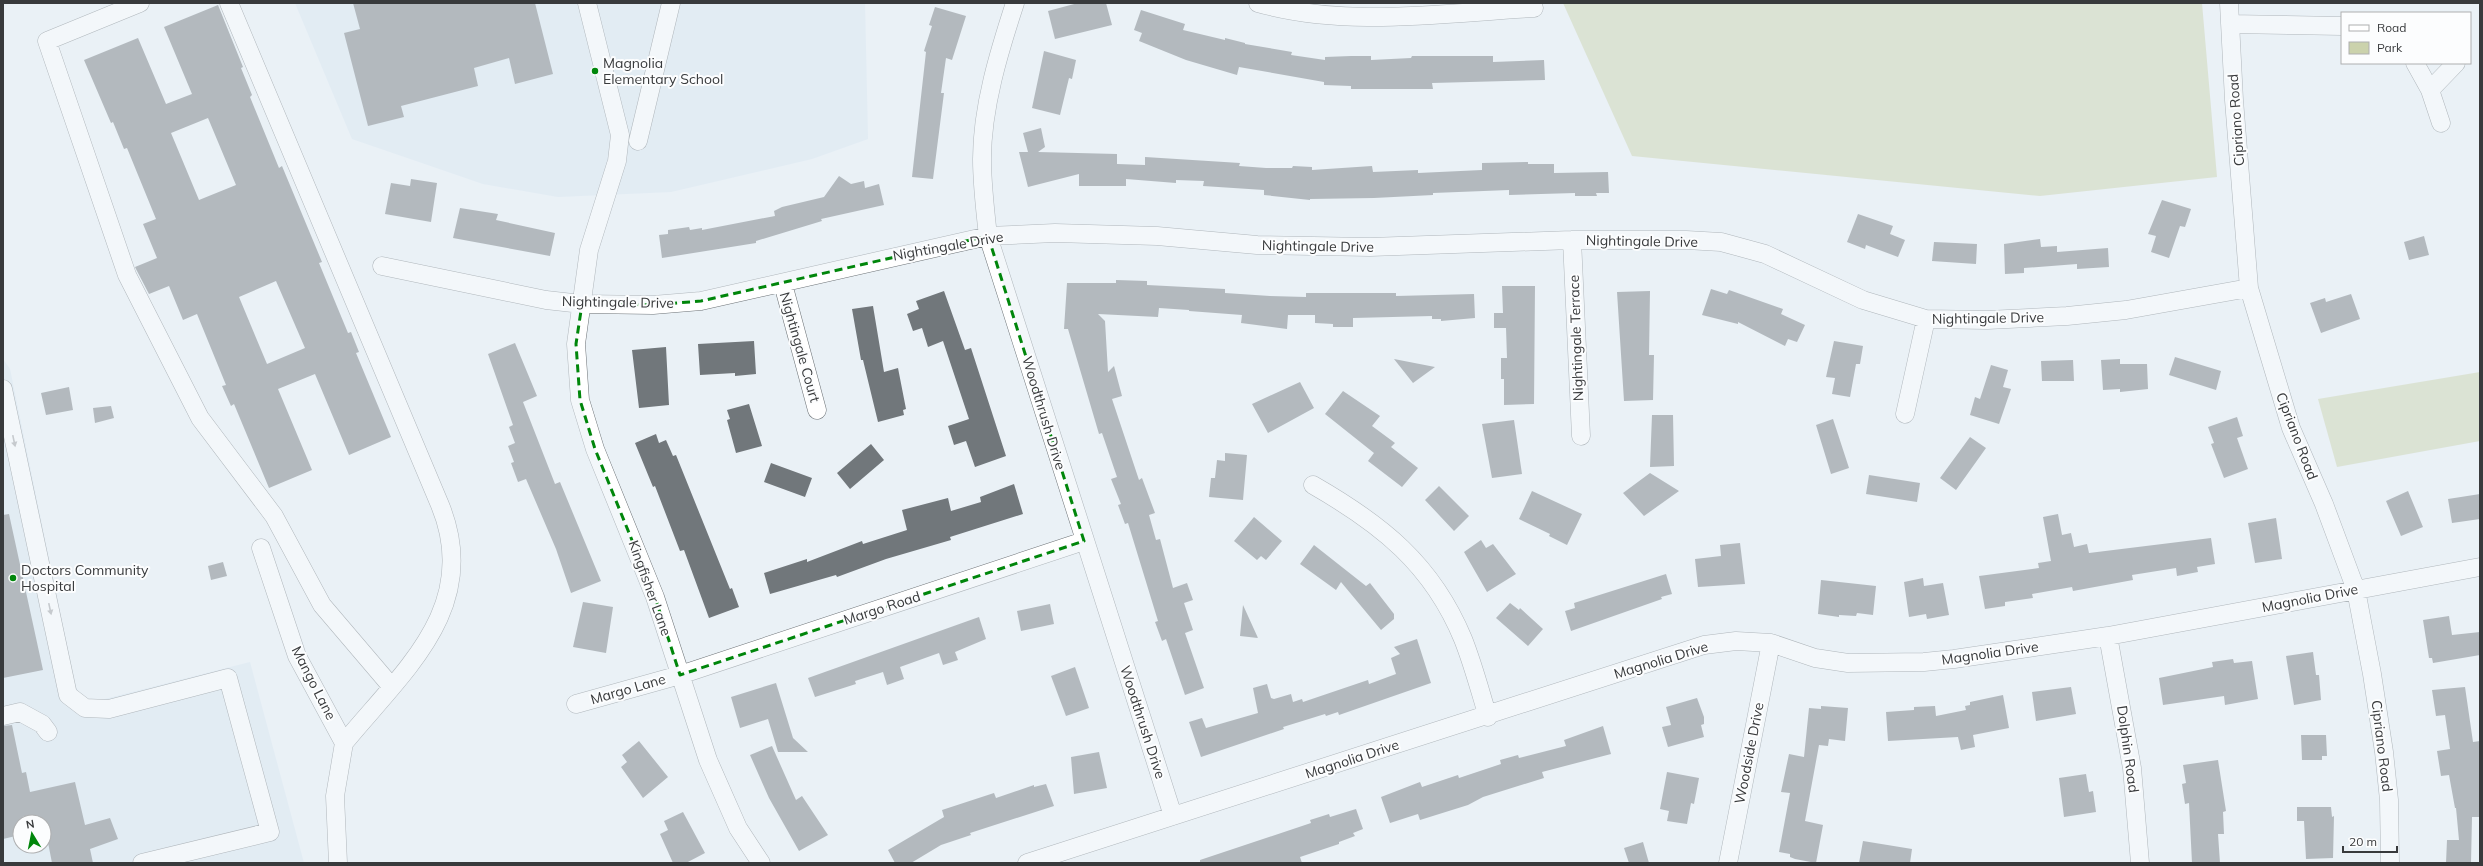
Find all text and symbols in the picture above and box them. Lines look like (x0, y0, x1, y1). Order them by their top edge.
legend (2341, 12, 2471, 64)
text: Road (2377, 20, 2406, 35)
text: Park (2377, 40, 2403, 55)
place label: Magnolia Elementary School (603, 54, 723, 88)
marker: Magnolia Elementary School (590, 66, 600, 76)
street label: Cipriano Road (2224, 73, 2248, 167)
street label: Nightingale Drive (891, 227, 1005, 265)
street label: Nightingale Drive (1586, 231, 1698, 251)
street label: Nightingale Drive (1262, 236, 1374, 256)
street label: Nightingale Terrace (1565, 275, 1587, 401)
street label: Nightingale Court (776, 290, 824, 404)
street label: Nightingale Drive (562, 292, 674, 312)
street label: Nightingale Drive (1932, 308, 2044, 328)
street label: Woodthrush Drive (1018, 354, 1070, 472)
street label: Cipriano Road (2272, 390, 2322, 482)
one-way arrow (11, 435, 17, 447)
street label: Kingfisher Lane (624, 538, 676, 638)
place label: Doctors Community Hospital (21, 561, 149, 595)
marker: Doctors Community Hospital (8, 573, 18, 583)
street label: Magnolia Drive (2260, 580, 2360, 616)
street label: Margo Road (841, 587, 923, 629)
one-way arrow (47, 603, 53, 615)
street label: Magnolia Drive (1612, 637, 1710, 683)
street label: Magnolia Drive (1940, 637, 2040, 669)
street label: Mango Lane (288, 643, 340, 723)
street label: Woodthrush Drive (1116, 663, 1170, 781)
street label: Margo Lane (588, 670, 668, 708)
street label: Cipriano Road (2367, 699, 2397, 793)
street label: Woodside Drive (1730, 701, 1768, 805)
street label: Dolphin Road (2113, 704, 2143, 794)
street label: Magnolia Drive (1303, 735, 1401, 783)
north arrow (12, 814, 52, 854)
text: N (25, 817, 36, 832)
scale bar (2343, 828, 2397, 854)
text: 20 m (2349, 834, 2377, 849)

